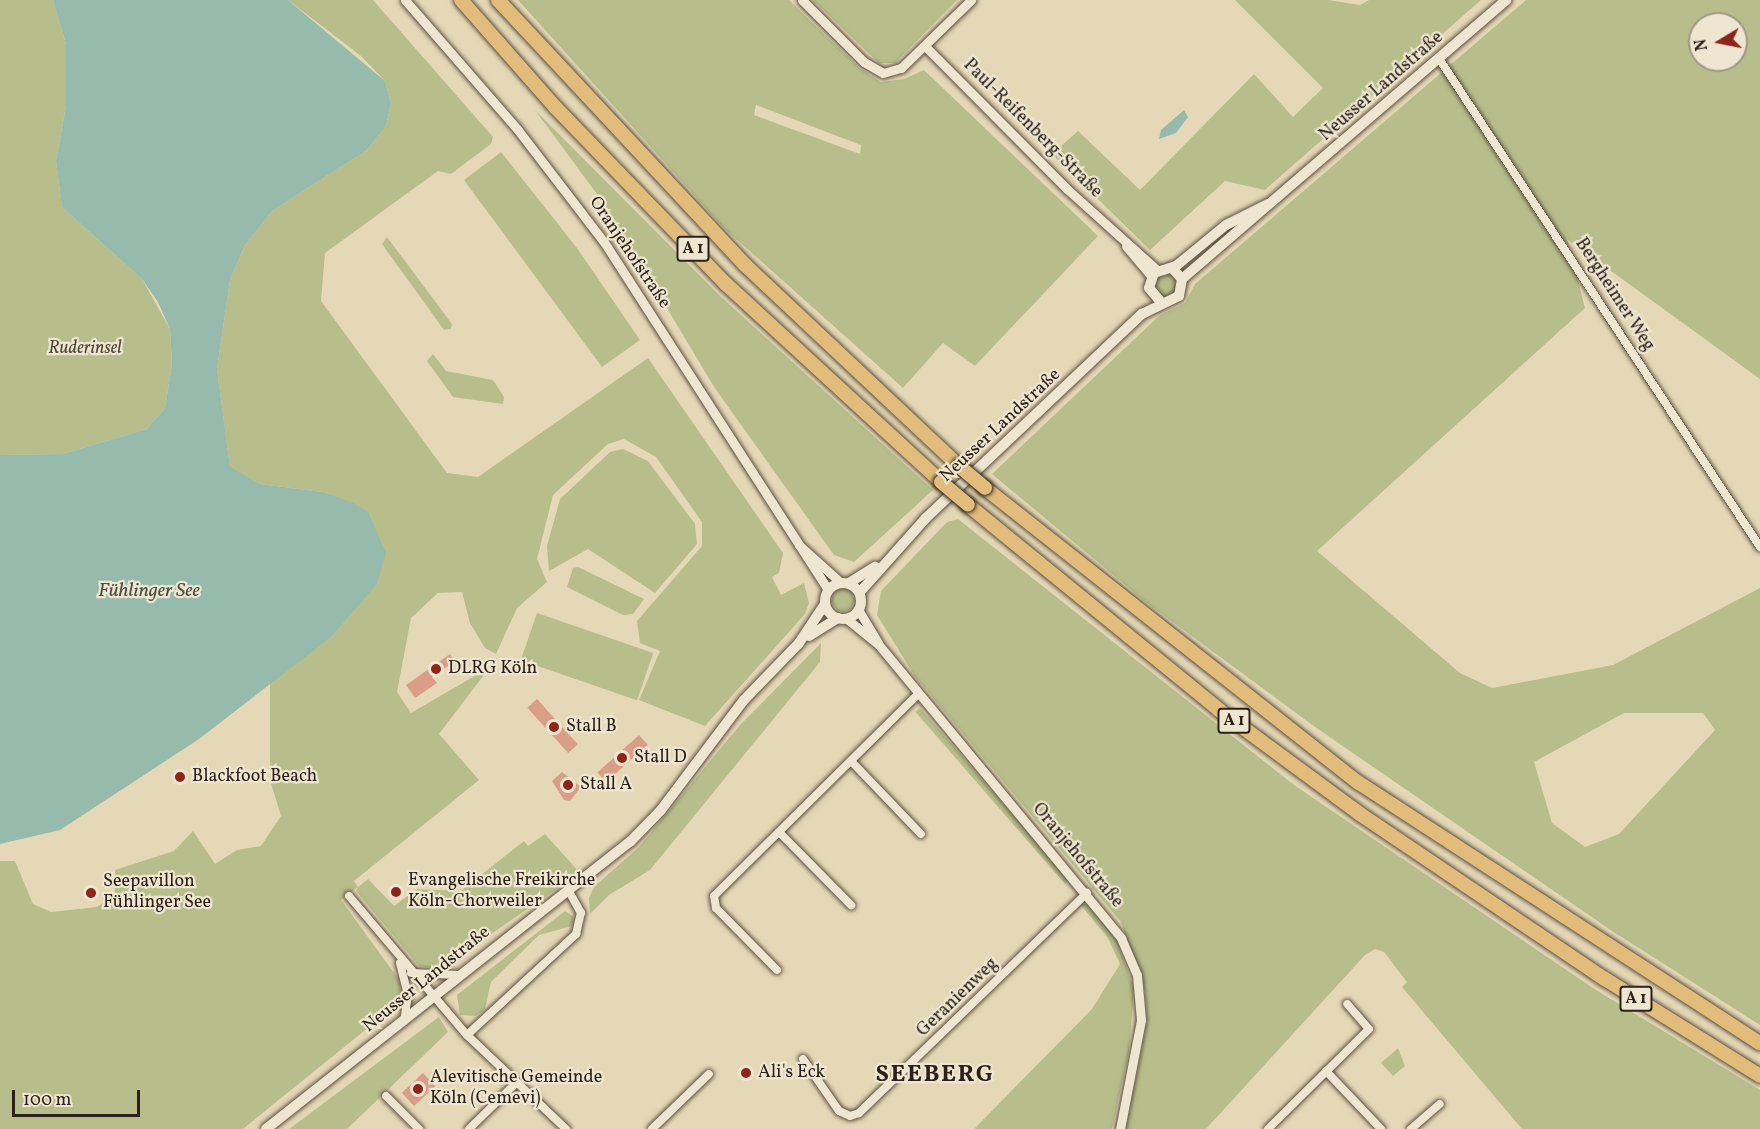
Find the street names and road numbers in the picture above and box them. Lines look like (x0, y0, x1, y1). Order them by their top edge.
street label: Neusser Landstraße (1316, 27, 1448, 147)
street label: Paul-Reifenberg-Straße (958, 55, 1106, 203)
street label: Oranjehofstraße (584, 193, 674, 313)
street label: Bergheimer Weg (1569, 234, 1659, 356)
road number: A 1 (675, 236, 711, 262)
street label: Neusser Landstraße (936, 365, 1066, 487)
road number: A 1 (1216, 708, 1252, 734)
street label: Oranjehofstraße (1027, 799, 1127, 913)
street label: Neusser Landstraße (359, 922, 495, 1038)
street label: Geranienweg (913, 954, 1003, 1042)
road number: A 1 (1618, 986, 1654, 1012)

